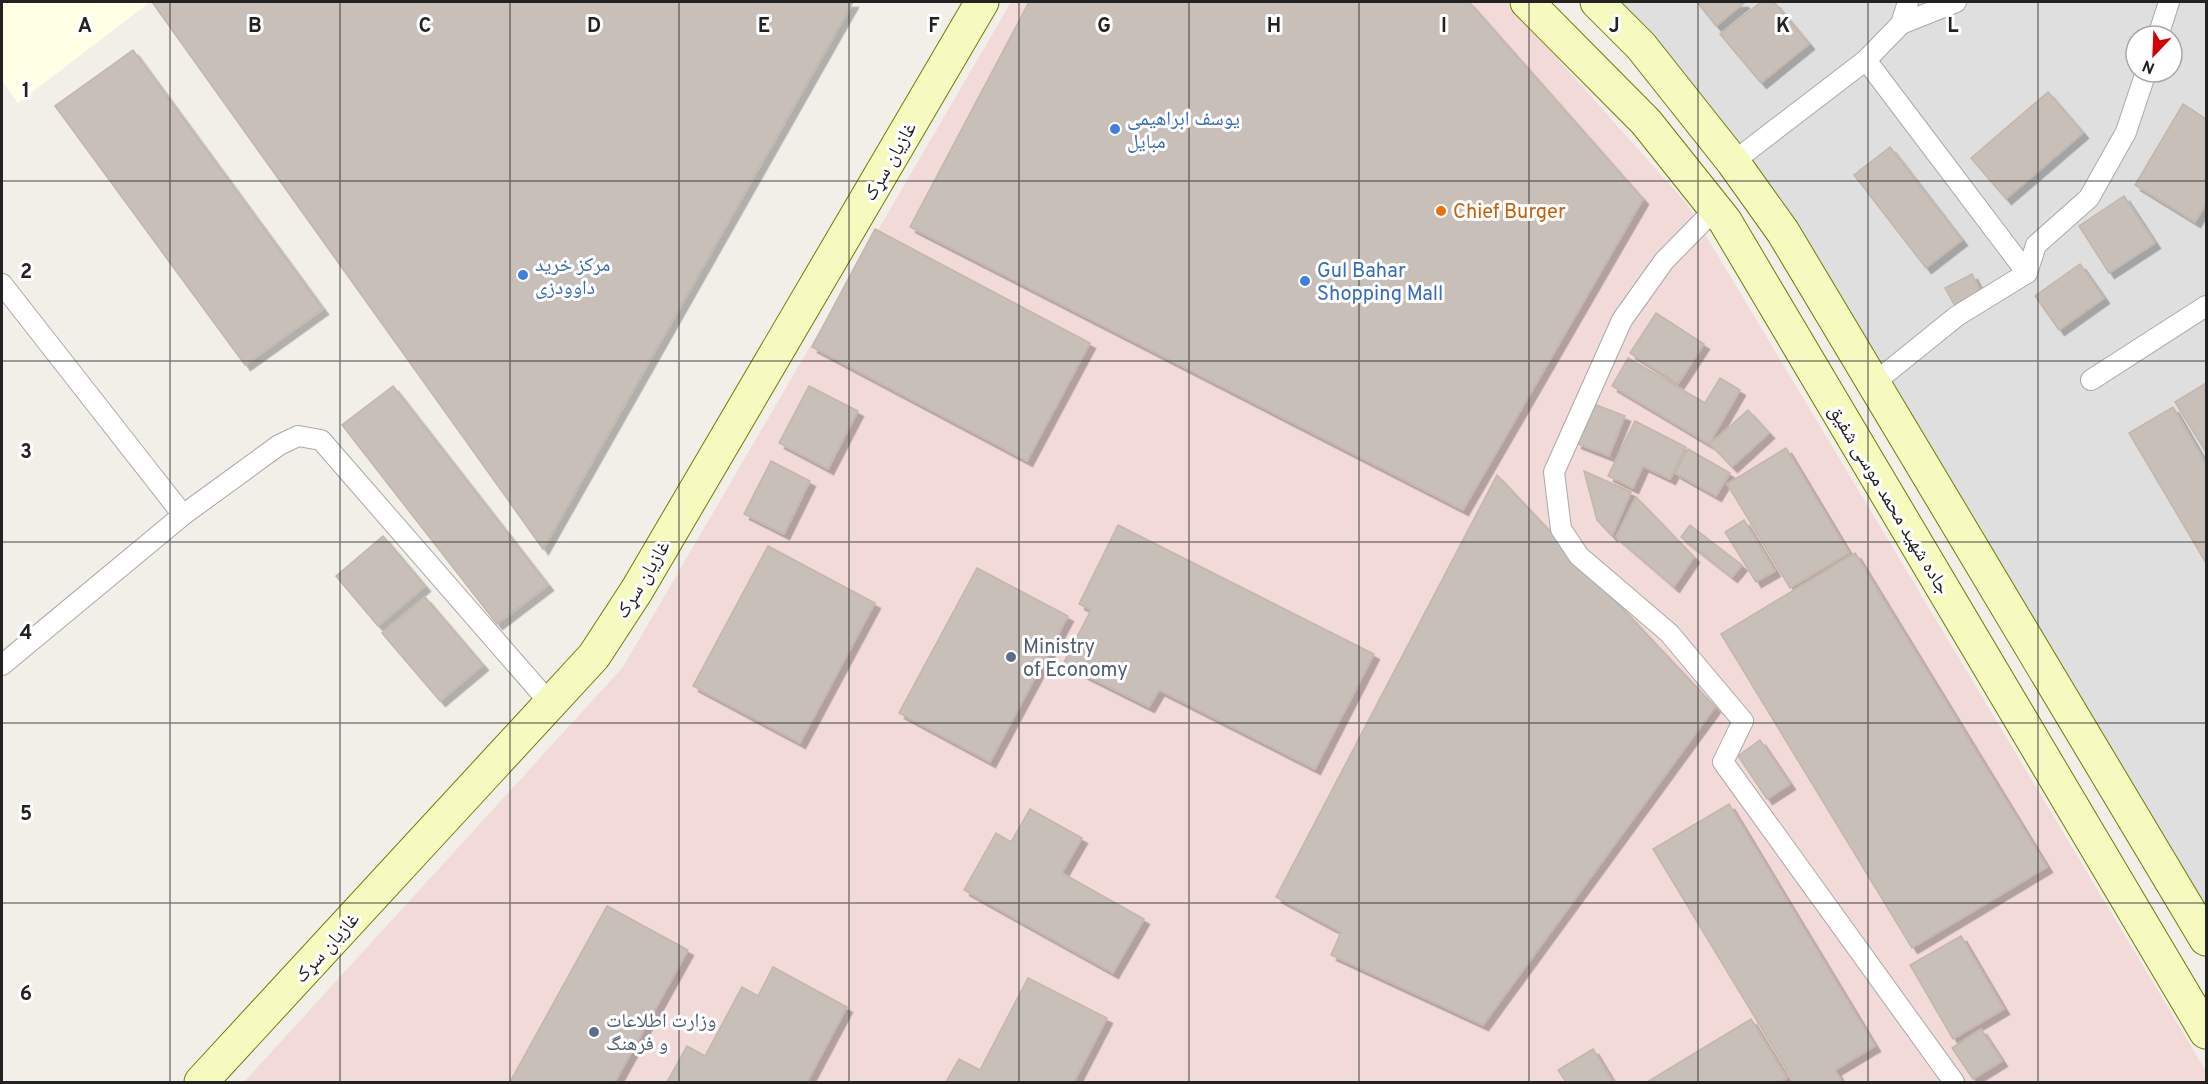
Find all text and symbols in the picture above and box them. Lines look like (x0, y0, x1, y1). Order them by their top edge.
text: A (78, 14, 92, 40)
text: B (248, 14, 262, 40)
text: C (419, 14, 431, 40)
text: D (587, 14, 601, 40)
text: E (758, 14, 770, 40)
text: F (928, 14, 940, 40)
text: G (1097, 14, 1111, 40)
text: H (1267, 14, 1281, 40)
text: I (1441, 14, 1447, 40)
text: J (1608, 14, 1620, 40)
text: K (1776, 14, 1790, 40)
text: L (1947, 14, 1959, 40)
north arrow (2124, 24, 2184, 84)
text: N (2140, 55, 2158, 77)
text: 1 (22, 79, 30, 105)
place label: یوسف ابراهیمی مبایل (1127, 107, 1240, 156)
street label: غازیان سړک (858, 118, 924, 206)
marker: یوسف ابراهیمی مبایل (1108, 122, 1122, 136)
place label: Chief Burger (1453, 200, 1566, 226)
marker: Chief Burger (1434, 204, 1448, 218)
place label: مرکز خرید داوودزی (535, 253, 610, 302)
place label: Gul Bahar Shopping Mall (1317, 259, 1443, 308)
text: 2 (20, 260, 32, 286)
marker: مرکز خرید داوودزی (516, 268, 530, 282)
marker: Gul Bahar Shopping Mall (1298, 274, 1312, 288)
street label: جاده شهید محمد موسی شفیق (1821, 400, 1955, 600)
text: 3 (20, 440, 32, 466)
street label: غازیان سړک (610, 536, 677, 624)
text: 4 (20, 621, 32, 647)
place label: Ministry of Economy (1023, 635, 1128, 684)
marker: Ministry of Economy (1004, 650, 1018, 664)
text: 5 (20, 802, 32, 828)
street label: غازیان سړک (289, 907, 366, 989)
text: 6 (20, 982, 32, 1008)
place label: وزارت اطلاعات و فرهنگ (606, 1009, 716, 1058)
marker: وزارت اطلاعات و فرهنگ (587, 1025, 601, 1039)

